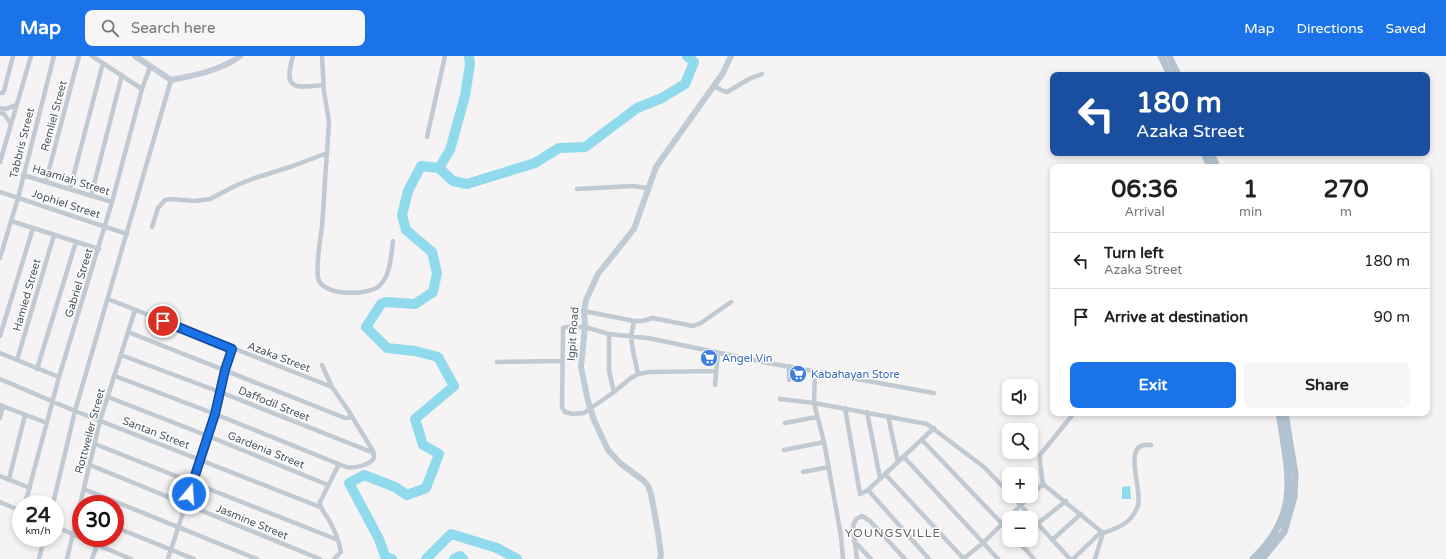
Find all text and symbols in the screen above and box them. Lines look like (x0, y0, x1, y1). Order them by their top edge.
search box (85, 10, 365, 46)
text: Map (20, 17, 61, 39)
icon: search (99, 17, 121, 39)
text: Search here (131, 19, 215, 37)
text: Map (1244, 20, 1275, 37)
text: Directions (1297, 20, 1364, 37)
text: Saved (1386, 20, 1426, 37)
street label: Remliel Street (38, 79, 70, 153)
text: 180 m (1136, 86, 1222, 120)
icon: left (1070, 88, 1122, 140)
street label: Tabbris Street (7, 106, 37, 180)
text: Azaka Street (1136, 120, 1244, 142)
street label: Haamiah Street (31, 162, 111, 198)
text: 06:36 (1111, 175, 1178, 204)
text: 1 (1243, 175, 1258, 204)
text: 270 (1323, 175, 1369, 204)
street label: Jophiel Street (30, 187, 102, 221)
text: Arrival (1124, 204, 1165, 220)
text: min (1239, 204, 1262, 220)
text: m (1340, 204, 1352, 220)
text: Turn left (1104, 244, 1164, 262)
street label: Gabriel Street (62, 247, 96, 319)
icon: left (1070, 250, 1092, 272)
text: 180 m (1364, 252, 1410, 270)
street label: Hamied Street (10, 257, 44, 333)
text: Azaka Street (1104, 262, 1182, 278)
pin (146, 304, 180, 338)
street label: Igpit Road (565, 306, 581, 362)
icon: arrive (1070, 306, 1092, 328)
text: Arrive at destination (1104, 308, 1248, 326)
text: 90 m (1373, 308, 1410, 326)
icon: arrive (152, 310, 174, 332)
street label: Azaka Street (246, 339, 312, 375)
supermarket icon: Angel Vin (699, 348, 719, 368)
place label: Angel Vin (722, 352, 773, 365)
button: Exit (1070, 362, 1236, 408)
button: Share (1244, 362, 1410, 408)
supermarket icon: Kabahayan Store (788, 364, 808, 384)
place label: Kabahayan Store (811, 368, 900, 381)
map controls (1002, 379, 1038, 547)
button: sound (1002, 379, 1038, 415)
street label: Daffodil Street (236, 384, 312, 424)
street label: Rottweiler Street (72, 387, 108, 475)
street label: Santan Street (121, 414, 191, 452)
button: search (1002, 423, 1038, 459)
street label: Gardenia Street (226, 429, 306, 471)
button: + (1002, 467, 1038, 503)
position arrow (168, 473, 210, 515)
speed limit sign: 30 (72, 495, 124, 547)
street label: Jasmine Street (214, 502, 290, 542)
text: 24 (25, 504, 51, 528)
button: − (1002, 511, 1038, 547)
text: km/h (25, 525, 51, 537)
district label: YOUNGSVILLE (845, 526, 941, 540)

